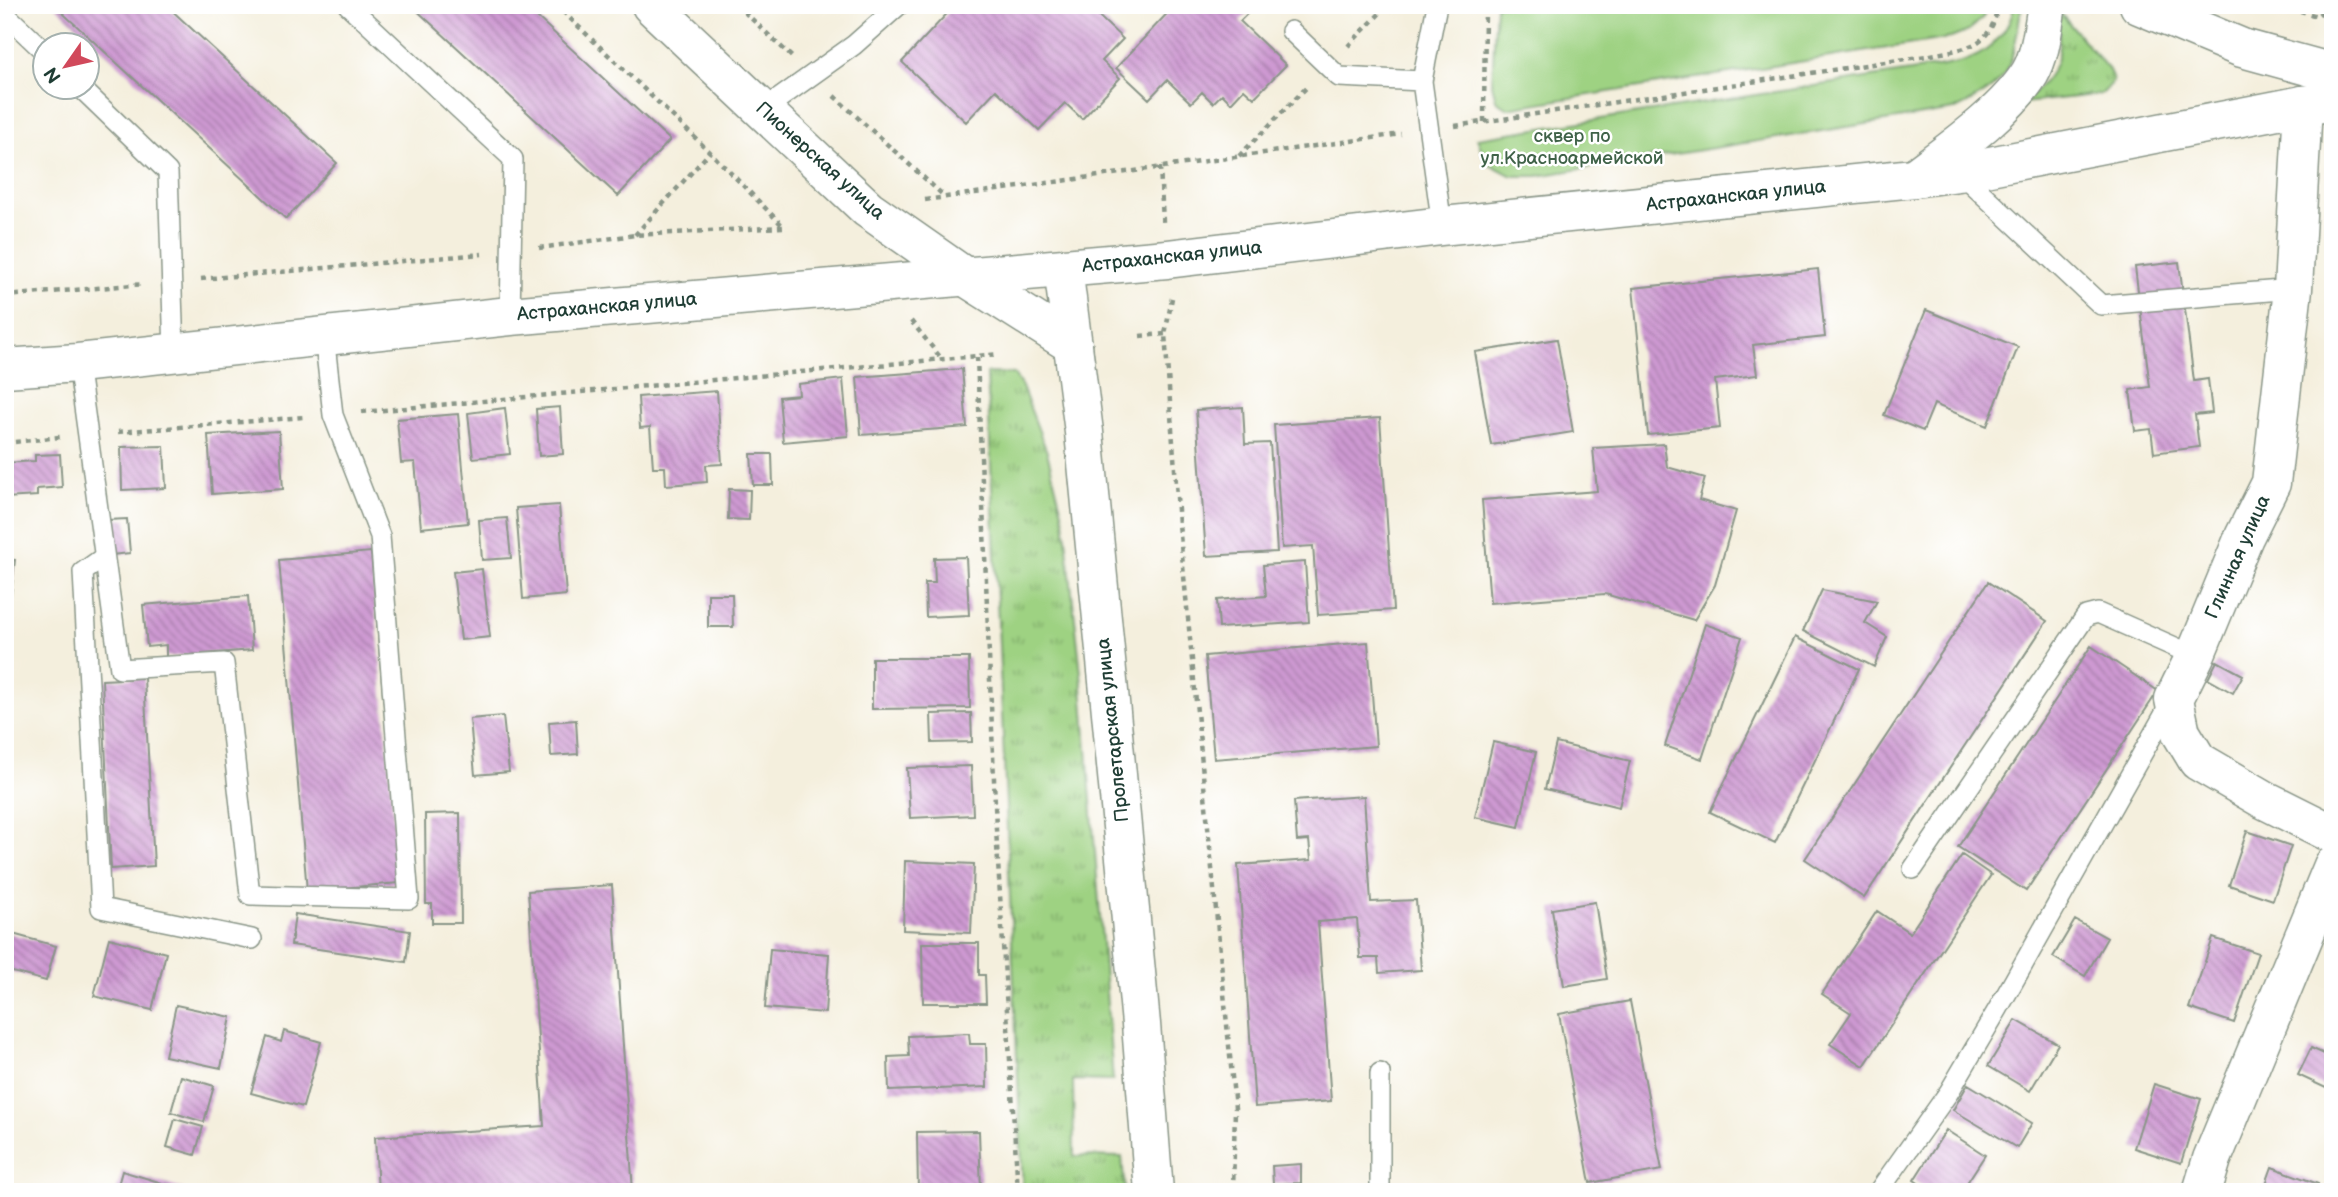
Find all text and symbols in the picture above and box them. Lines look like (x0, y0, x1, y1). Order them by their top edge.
north arrow (32, 32, 102, 102)
text: N (40, 62, 67, 87)
street label: Пионерская улица (751, 97, 889, 225)
park label: сквер по ул.Красноармейской (1480, 125, 1664, 170)
street label: Астраханская улица (1644, 175, 1827, 217)
street label: Астраханская улица (1080, 236, 1263, 278)
street label: Астраханская улица (515, 288, 698, 326)
street label: Глинная улица (2200, 492, 2276, 622)
street label: Пролетарская улица (1092, 637, 1134, 823)

